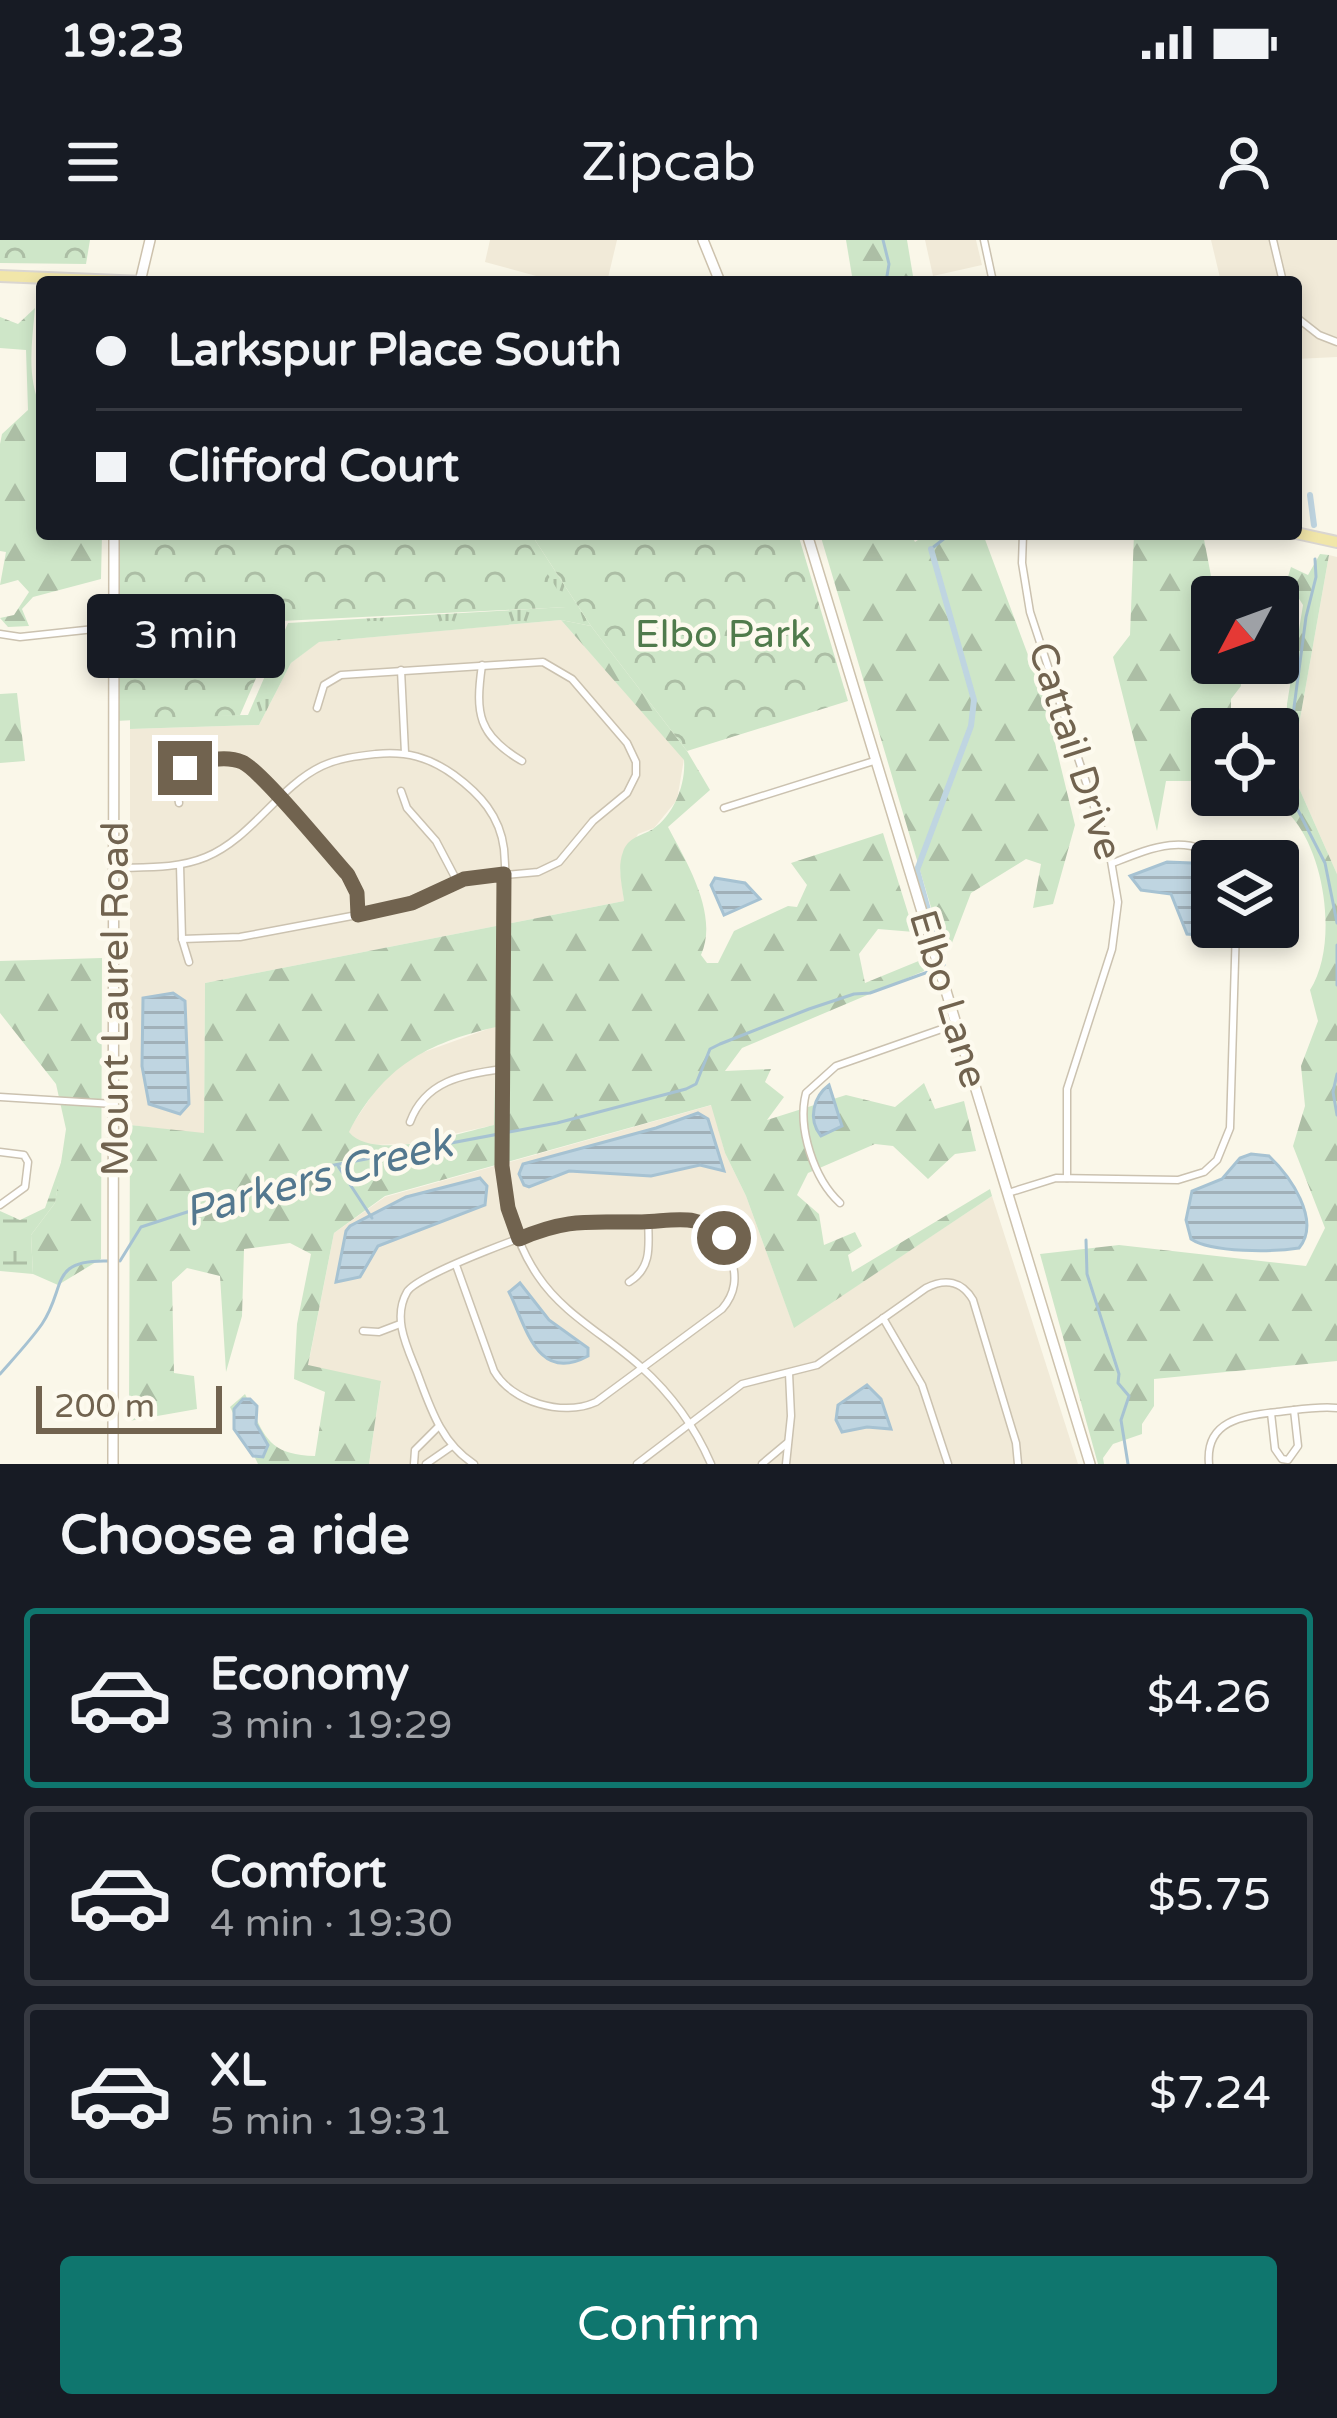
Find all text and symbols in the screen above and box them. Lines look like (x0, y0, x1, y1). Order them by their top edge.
text: 19:23 (60, 15, 185, 69)
icon: menu (60, 129, 126, 195)
icon: person (1211, 129, 1277, 195)
text: Zipcab (581, 130, 756, 195)
text: Larkspur Place South (168, 324, 622, 378)
text: Clifford Court (168, 440, 459, 494)
north arrow (1191, 576, 1299, 684)
map controls (1191, 576, 1299, 948)
callout: 3 min (86, 594, 284, 678)
park label: Elbo Park (635, 611, 811, 658)
text: 3 min (134, 612, 238, 659)
street label: Cattail Drive (1018, 636, 1132, 866)
button: locate (1191, 708, 1299, 816)
route end (158, 741, 212, 795)
street label: Mount Laurel Road (92, 821, 139, 1177)
button: layers (1191, 840, 1299, 948)
street label: Elbo Lane (899, 905, 997, 1093)
water label: Parkers Creek (179, 1117, 460, 1238)
route start (697, 1211, 751, 1265)
scale bar (36, 1380, 222, 1433)
text: 200 m (54, 1387, 155, 1426)
text: Choose a ride (60, 1503, 410, 1568)
icon: car (66, 1644, 174, 1752)
text: Economy (210, 1648, 409, 1702)
text: $4.26 (1147, 1671, 1271, 1725)
text: 3 min · 19:29 (210, 1702, 452, 1749)
icon: car (66, 1842, 174, 1950)
text: Comfort (210, 1846, 386, 1900)
text: $5.75 (1148, 1869, 1271, 1923)
text: 4 min · 19:30 (210, 1900, 452, 1947)
icon: car (66, 2040, 174, 2148)
text: XL (210, 2044, 266, 2098)
text: $7.24 (1149, 2067, 1271, 2121)
text: 5 min · 19:31 (210, 2098, 452, 2145)
button: Confirm (60, 2256, 1277, 2394)

